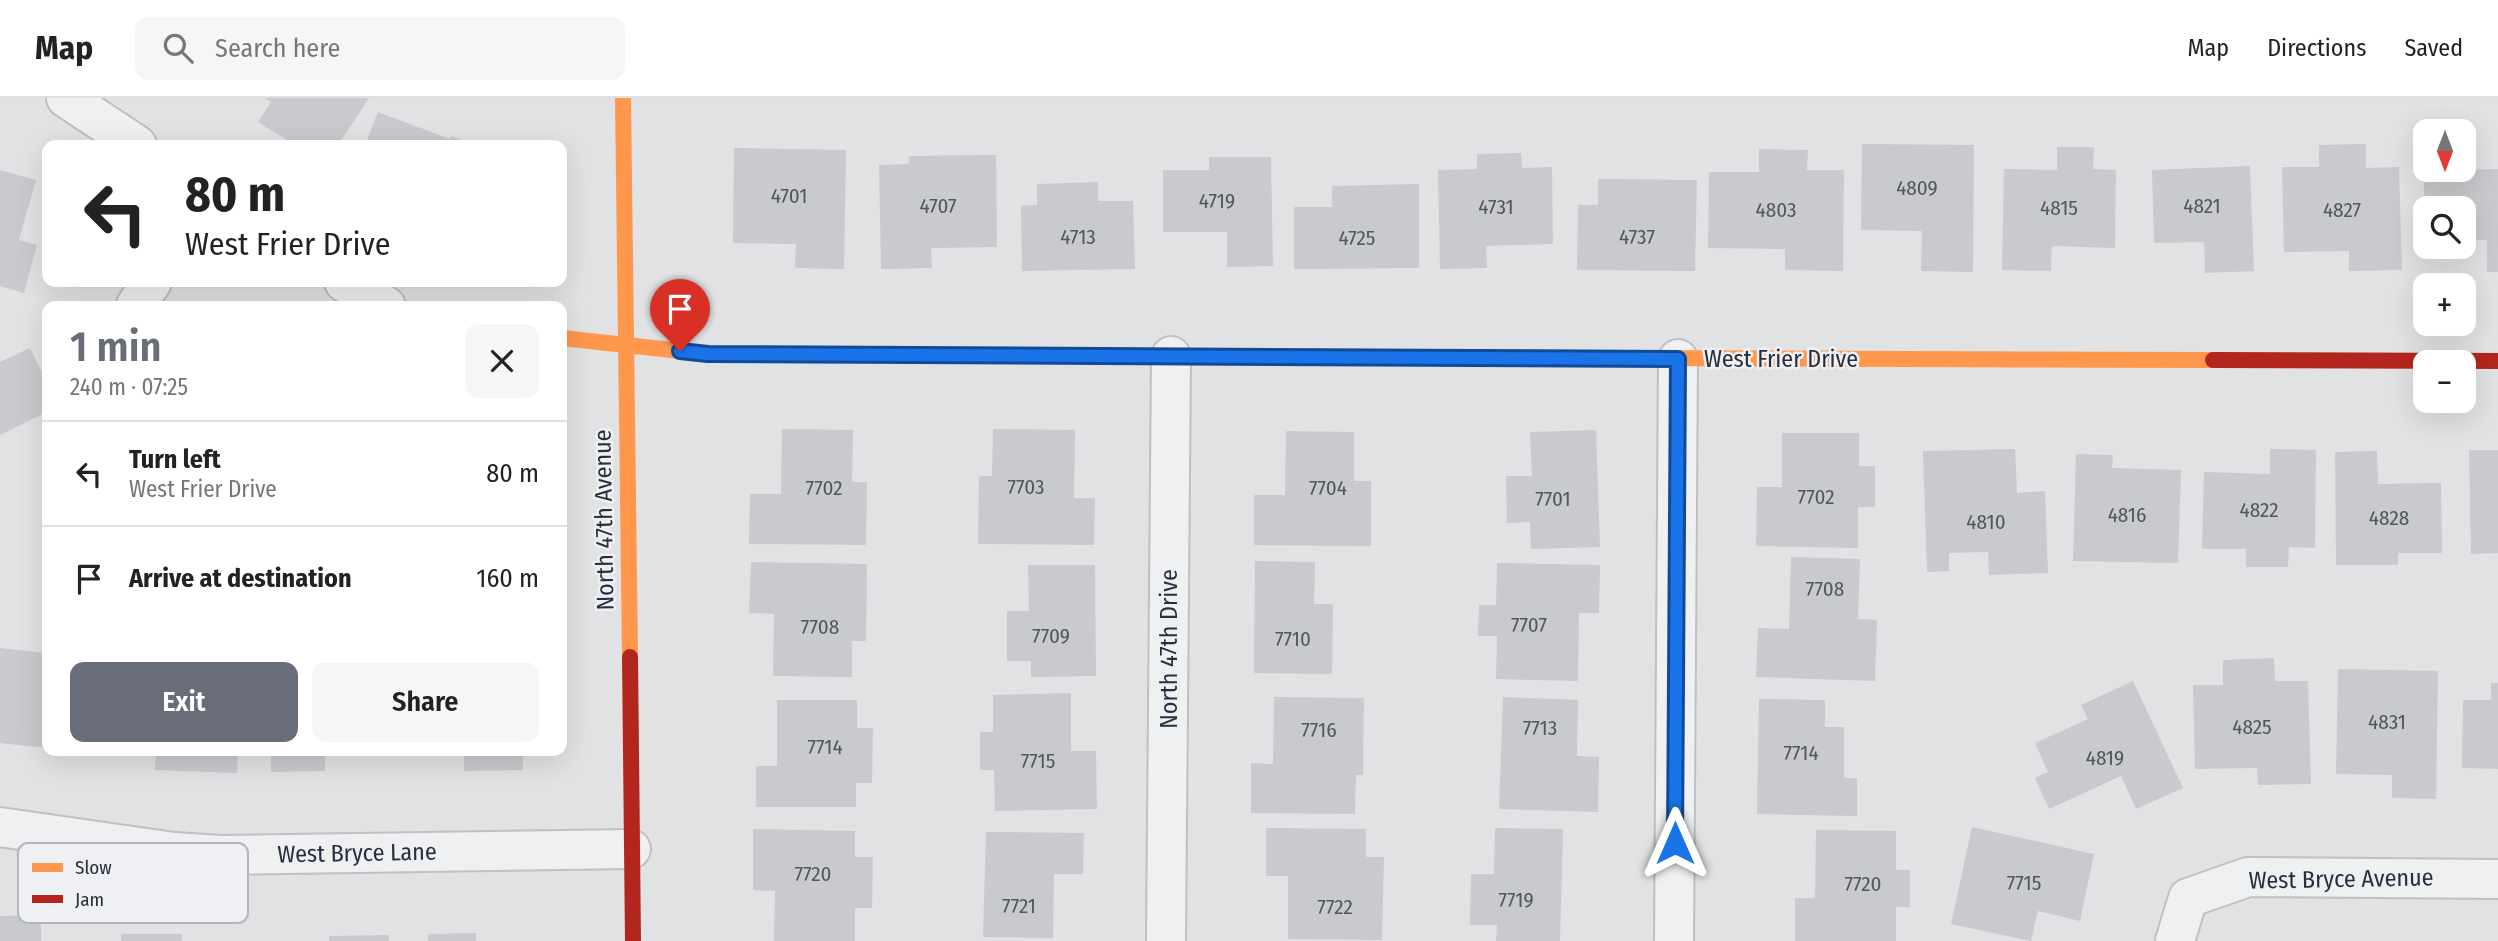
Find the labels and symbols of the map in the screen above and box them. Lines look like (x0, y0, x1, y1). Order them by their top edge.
north arrow (2413, 119, 2476, 182)
house number: 4809 (1896, 175, 1938, 201)
house number: 4701 (771, 183, 807, 209)
house number: 4719 (1199, 188, 1235, 214)
house number: 4707 (919, 193, 957, 219)
house number: 4821 (2183, 193, 2221, 219)
house number: 4731 (1478, 194, 1514, 220)
house number: 4815 (2040, 195, 2078, 221)
house number: 4803 (1756, 197, 1796, 223)
house number: 4827 (2323, 197, 2361, 223)
house number: 4713 (1060, 224, 1096, 250)
house number: 4737 (1619, 224, 1655, 250)
house number: 4725 (1339, 225, 1375, 251)
pin (650, 279, 710, 351)
street label: West Frier Drive (1704, 345, 1858, 373)
street label: North 47th Avenue (588, 429, 620, 611)
house number: 7703 (1007, 474, 1045, 500)
house number: 7702 (806, 475, 842, 501)
house number: 7704 (1309, 475, 1347, 501)
house number: 7702 (1798, 484, 1834, 510)
house number: 7701 (1535, 486, 1571, 512)
house number: 4822 (2239, 497, 2279, 523)
house number: 4816 (2108, 502, 2146, 528)
house number: 4828 (2369, 505, 2409, 531)
house number: 4810 (1966, 509, 2006, 535)
street label: North 47th Drive (1155, 569, 1183, 729)
house number: 7708 (1806, 576, 1844, 602)
house number: 7707 (1511, 612, 1547, 638)
house number: 7708 (801, 614, 839, 640)
house number: 7709 (1032, 623, 1070, 649)
house number: 7710 (1275, 626, 1311, 652)
house number: 4831 (2368, 709, 2406, 735)
house number: 4825 (2232, 714, 2272, 740)
house number: 7713 (1523, 715, 1557, 741)
house number: 7716 (1301, 717, 1337, 743)
house number: 7714 (807, 734, 843, 760)
house number: 7714 (1783, 740, 1819, 766)
house number: 4819 (2086, 745, 2124, 771)
house number: 7715 (1021, 748, 1055, 774)
position arrow (1638, 806, 1712, 880)
street label: West Bryce Lane (277, 838, 437, 868)
legend (18, 843, 248, 923)
text: Slow (75, 856, 112, 879)
house number: 7720 (794, 861, 832, 887)
street label: West Bryce Avenue (2248, 863, 2434, 895)
house number: 7715 (2007, 870, 2041, 896)
house number: 7720 (1844, 871, 1882, 897)
house number: 7719 (1498, 887, 1534, 913)
text: Jam (75, 888, 104, 911)
house number: 7721 (1002, 893, 1036, 919)
house number: 7722 (1317, 894, 1353, 920)

